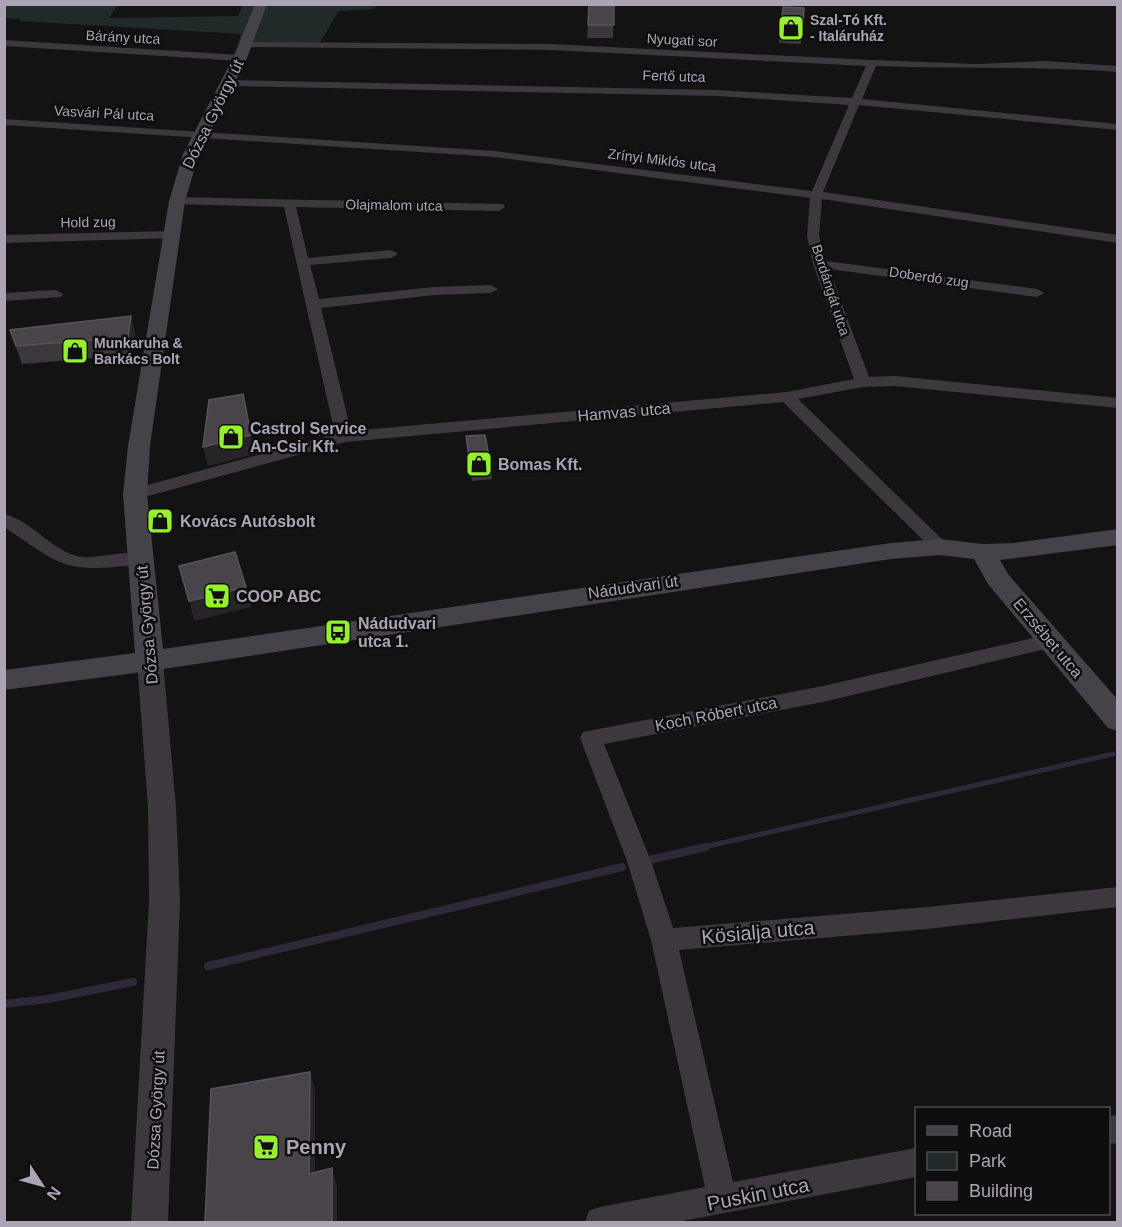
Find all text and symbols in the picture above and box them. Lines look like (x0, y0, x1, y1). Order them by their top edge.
place label: Szal-Tó Kft. - Italáruház (810, 12, 887, 44)
shop icon: Szal-Tó Kft. - Italáruház (776, 13, 806, 43)
street label: Bárány utca (85, 27, 161, 47)
street label: Nyugati sor (646, 30, 718, 50)
street label: Dózsa György út (179, 56, 247, 171)
street label: Fertő utca (642, 67, 706, 85)
street label: Vasvári Pál utca (54, 102, 155, 124)
street label: Zrínyi Miklós utca (607, 145, 717, 175)
street label: Olajmalom utca (345, 196, 443, 214)
street label: Hold zug (60, 214, 116, 230)
street label: Bordángát utca (809, 242, 853, 338)
street label: Doberdó zug (888, 263, 970, 291)
place label: Munkaruha & Barkács Bolt (94, 335, 183, 367)
shop icon: Munkaruha & Barkács Bolt (60, 336, 90, 366)
street label: Hamvas utca (577, 399, 671, 425)
place label: Castrol Service An-Csir Kft. (250, 420, 367, 455)
shop icon: Castrol Service An-Csir Kft. (216, 422, 246, 452)
shop icon: Bomas Kft. (464, 449, 494, 479)
place label: Bomas Kft. (498, 456, 582, 473)
shop icon: Kovács Autósbolt (145, 506, 175, 536)
place label: Kovács Autósbolt (180, 513, 316, 530)
street label: Dózsa György út (133, 564, 161, 685)
street label: Nádudvari út (587, 572, 680, 602)
supermarket icon: COOP ABC (202, 581, 232, 611)
place label: COOP ABC (236, 588, 322, 605)
street label: Erzsébet utca (1010, 595, 1086, 681)
place label: Nádudvari utca 1. (358, 615, 436, 650)
bus stop icon: Nádudvari utca 1. (323, 617, 353, 647)
street label: Koch Róbert utca (654, 694, 778, 734)
street label: Kösialja utca (701, 916, 816, 948)
street label: Dózsa György út (144, 1050, 168, 1170)
legend (915, 1107, 1110, 1215)
text: Road (969, 1121, 1012, 1141)
supermarket icon: Penny (251, 1132, 281, 1162)
place label: Penny (286, 1136, 347, 1158)
text: Park (969, 1151, 1007, 1171)
north arrow (12, 1155, 72, 1215)
street label: Puskin utca (705, 1173, 812, 1215)
text: Building (969, 1181, 1033, 1201)
text: N (43, 1184, 64, 1203)

